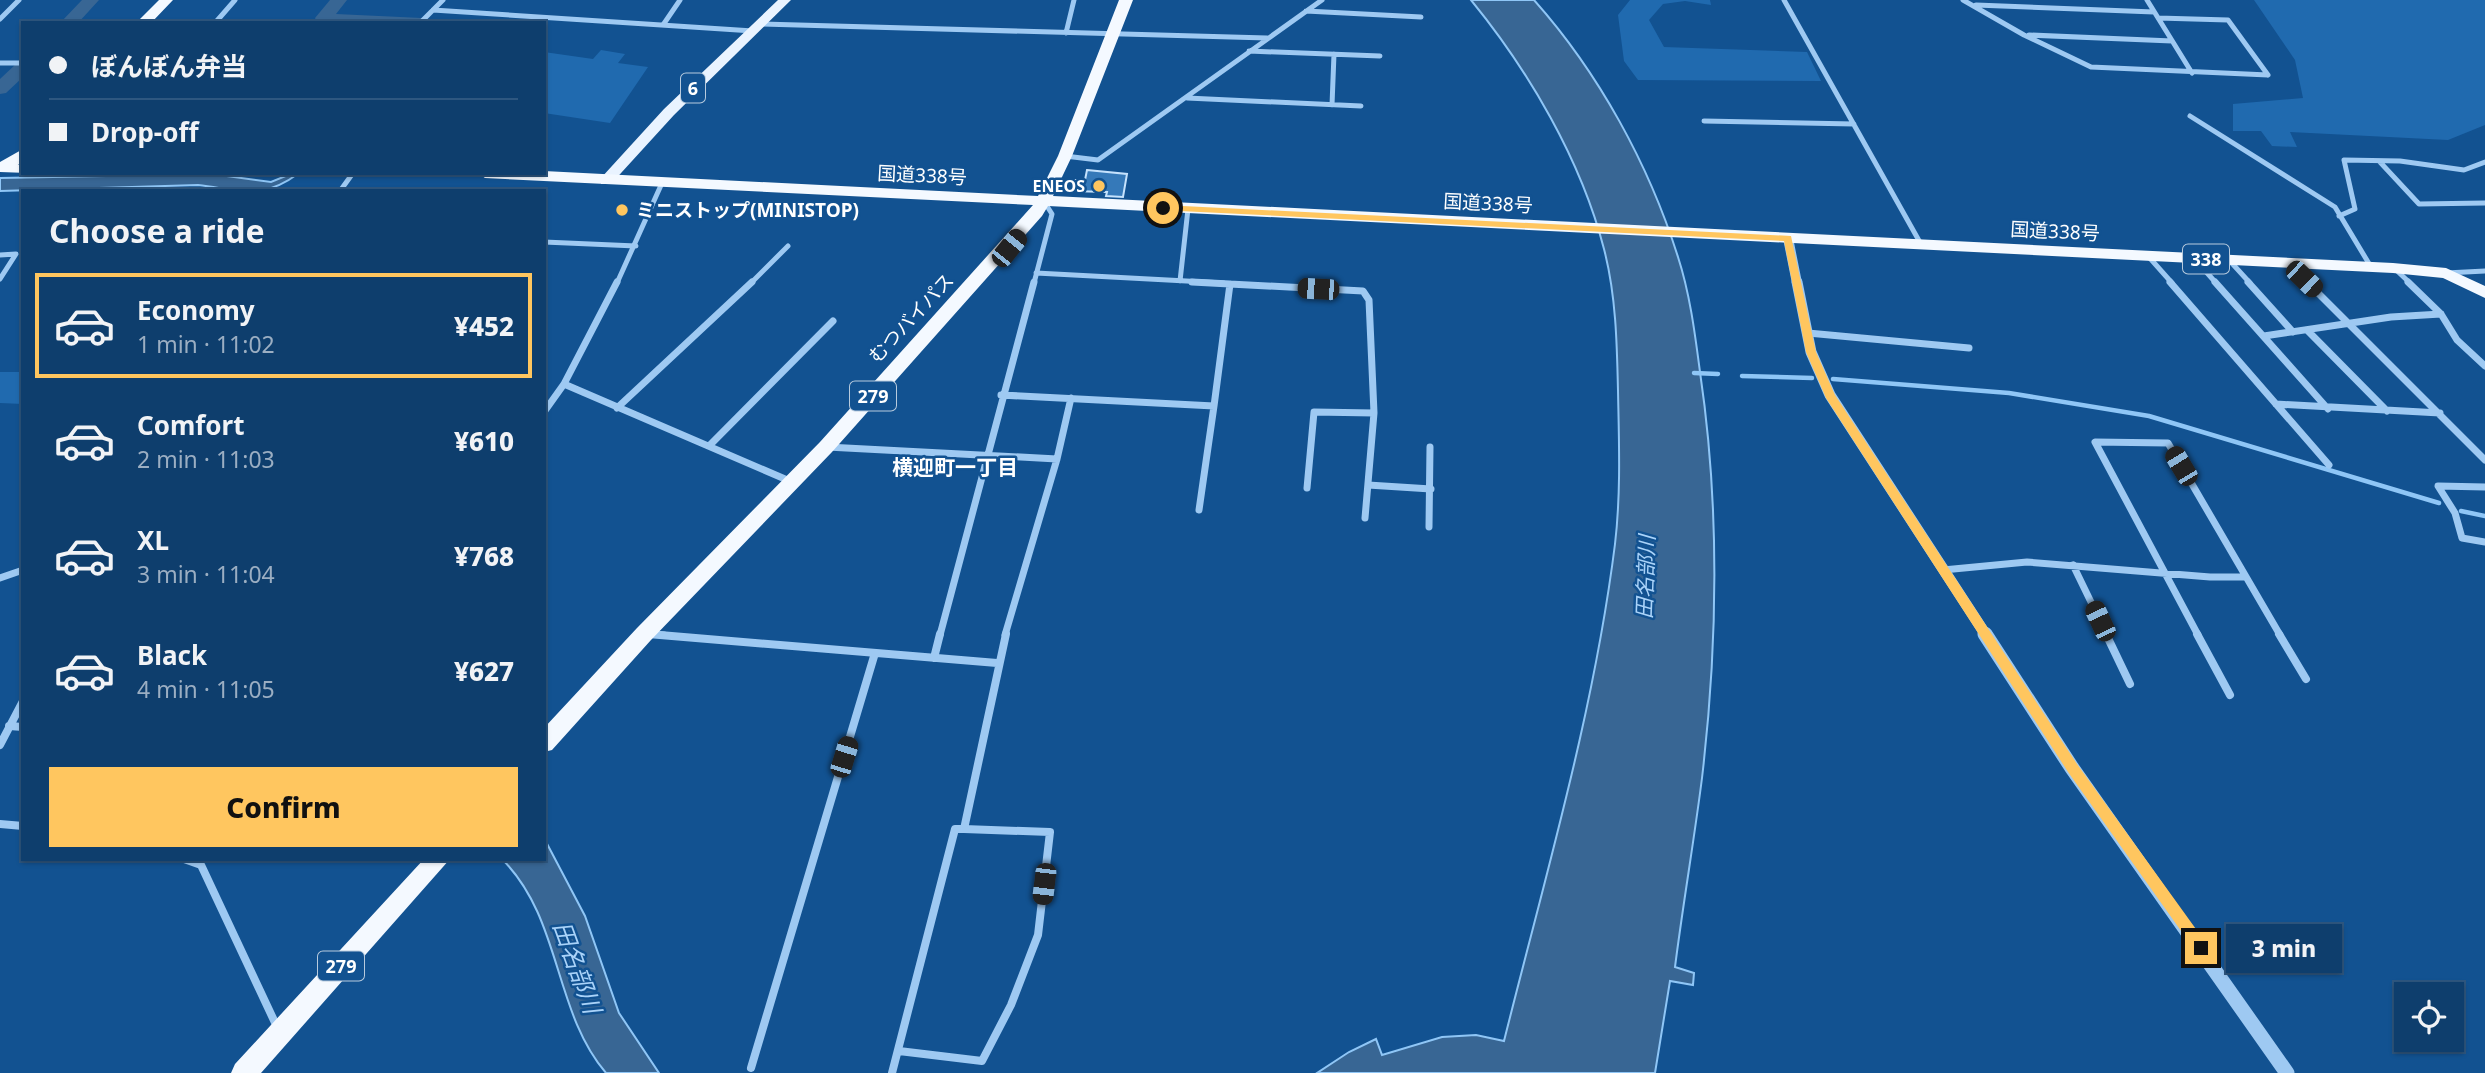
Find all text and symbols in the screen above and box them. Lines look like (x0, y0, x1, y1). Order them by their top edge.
text: ぼんぼん弁当 (91, 48, 247, 84)
road number: 6 (681, 74, 705, 102)
text: Drop-off (91, 114, 198, 150)
street label: 国道338号 (877, 160, 967, 190)
place label: ENEOS (1033, 175, 1085, 197)
marker: ENEOS (1091, 178, 1107, 194)
street label: 国道338号 (1443, 188, 1533, 218)
route start (1147, 192, 1179, 224)
place label: ミニストップ(MINISTOP) (636, 197, 859, 223)
marker: ミニストップ(MINISTOP) (614, 202, 630, 218)
text: Choose a ride (49, 209, 265, 252)
street label: 国道338号 (2010, 216, 2100, 246)
car (988, 225, 1031, 271)
road number: 338 (2183, 244, 2229, 274)
car (2282, 257, 2327, 301)
street label: むつバイパス (863, 268, 959, 368)
car (1297, 277, 1340, 301)
text: Economy (137, 292, 255, 328)
icon: car (53, 294, 116, 357)
text: ¥452 (454, 308, 514, 344)
text: 1 min · 11:02 (137, 328, 275, 360)
road number: 279 (850, 382, 896, 410)
text: Comfort (137, 407, 245, 443)
icon: car (53, 409, 116, 472)
text: ¥610 (454, 423, 514, 459)
text: 2 min · 11:03 (137, 443, 275, 475)
car (2162, 443, 2201, 489)
district label: 横迎町一丁目 (892, 453, 1018, 481)
text: XL (137, 522, 169, 558)
icon: car (53, 524, 116, 587)
water label: 田名部川 (1630, 533, 1661, 619)
text: ¥768 (454, 538, 514, 574)
text: 3 min · 11:04 (137, 558, 275, 590)
car (2082, 598, 2119, 644)
text: Black (137, 637, 207, 673)
icon: car (53, 639, 116, 702)
text: ¥627 (454, 653, 514, 689)
text: 4 min · 11:05 (137, 673, 275, 705)
car (828, 734, 861, 780)
button: Confirm (49, 767, 518, 847)
car (1032, 862, 1057, 906)
water label: 田名部川 (546, 916, 611, 1021)
callout: 3 min (2226, 923, 2341, 972)
route end (2185, 932, 2217, 964)
text: 3 min (2252, 932, 2316, 964)
road number: 279 (318, 951, 364, 981)
map controls (2394, 982, 2464, 1052)
button: locate (2394, 982, 2464, 1052)

